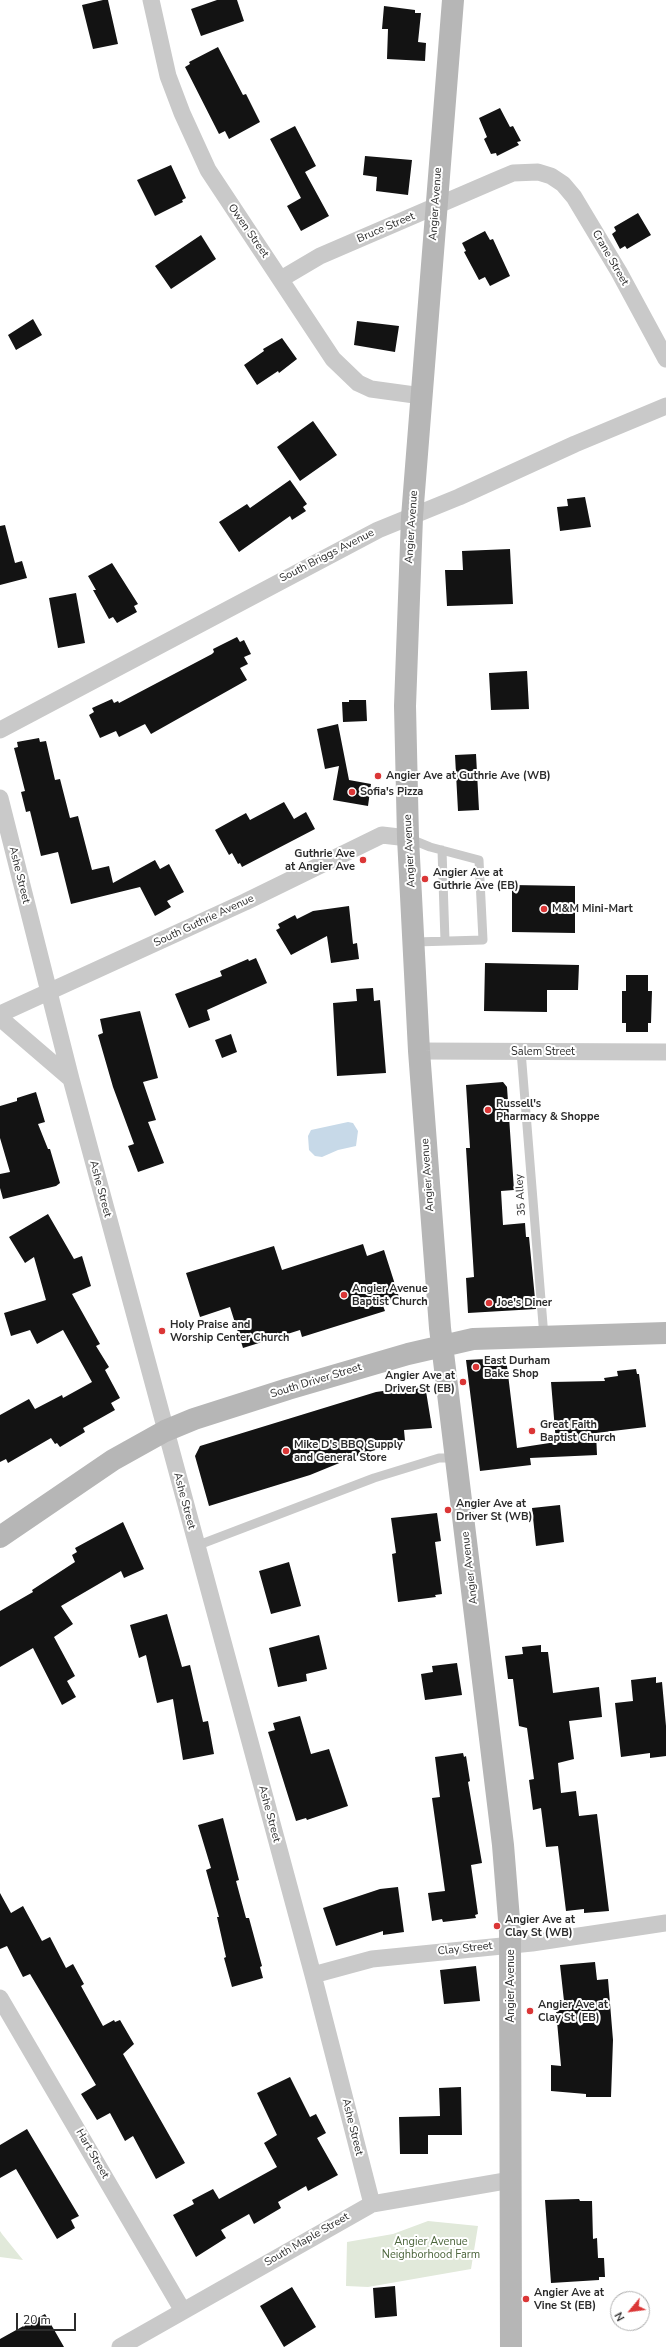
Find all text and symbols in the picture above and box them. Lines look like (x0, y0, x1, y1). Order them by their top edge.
street label: Angier Avenue (427, 167, 445, 241)
street label: Owen Street (225, 202, 271, 260)
street label: Bruce Street (355, 210, 417, 246)
street label: Crane Street (589, 228, 631, 288)
street label: Angier Avenue (403, 490, 421, 564)
street label: South Briggs Avenue (278, 526, 376, 586)
place label: Angier Ave at Guthrie Ave (WB) (386, 769, 551, 783)
marker: Angier Ave at Guthrie Ave (WB) (373, 771, 383, 781)
place label: Sofia's Pizza (360, 785, 423, 799)
marker: Sofia's Pizza (347, 787, 357, 797)
street label: Angier Avenue (401, 814, 419, 888)
street label: Ashe Street (6, 845, 32, 905)
place label: Guthrie Ave at Angier Ave (285, 847, 355, 873)
marker: Guthrie Ave at Angier Ave (358, 855, 368, 865)
place label: Angier Ave at Guthrie Ave (EB) (433, 866, 519, 892)
marker: Angier Ave at Guthrie Ave (EB) (420, 874, 430, 884)
street label: South Guthrie Avenue (152, 892, 256, 950)
place label: M&M Mini-Mart (552, 902, 633, 916)
marker: M&M Mini-Mart (539, 904, 549, 914)
street label: Salem Street (511, 1045, 575, 1059)
place label: Russell's Pharmacy & Shoppe (496, 1097, 599, 1123)
marker: Russell's Pharmacy & Shoppe (483, 1105, 493, 1115)
street label: Angier Avenue (419, 1138, 437, 1212)
street label: Ashe Street (86, 1159, 114, 1219)
street label: 35 Alley (513, 1174, 529, 1216)
place label: Angier Avenue Baptist Church (352, 1282, 428, 1308)
marker: Angier Avenue Baptist Church (339, 1290, 349, 1300)
place label: Joe's Diner (497, 1296, 552, 1310)
marker: Joe's Diner (484, 1298, 494, 1308)
place label: Holy Praise and Worship Center Church (170, 1318, 289, 1344)
marker: Holy Praise and Worship Center Church (157, 1326, 167, 1336)
place label: East Durham Bake Shop (484, 1354, 550, 1380)
street label: South Driver Street (269, 1361, 363, 1401)
marker: East Durham Bake Shop (471, 1362, 481, 1372)
place label: Angier Ave at Driver St (EB) (384, 1369, 455, 1395)
marker: Angier Ave at Driver St (EB) (458, 1377, 468, 1387)
place label: Great Faith Baptist Church (540, 1418, 616, 1444)
marker: Great Faith Baptist Church (527, 1426, 537, 1436)
place label: Mike D's BBQ Supply and General Store (294, 1438, 403, 1464)
marker: Mike D's BBQ Supply and General Store (281, 1446, 291, 1456)
street label: Ashe Street (170, 1471, 198, 1531)
place label: Angier Ave at Driver St (WB) (456, 1497, 533, 1523)
marker: Angier Ave at Driver St (WB) (443, 1505, 453, 1515)
street label: Angier Avenue (459, 1531, 481, 1605)
street label: Ashe Street (255, 1784, 283, 1844)
place label: Angier Ave at Clay St (WB) (505, 1913, 575, 1939)
marker: Angier Ave at Clay St (WB) (492, 1921, 502, 1931)
street label: Clay Street (437, 1940, 493, 1958)
street label: Angier Avenue (504, 1949, 518, 2023)
place label: Angier Ave at Clay St (EB) (538, 1998, 608, 2024)
marker: Angier Ave at Clay St (EB) (525, 2006, 535, 2016)
street label: Ashe Street (339, 2097, 365, 2157)
street label: Hart Street (73, 2127, 111, 2181)
street label: South Maple Street (262, 2210, 352, 2270)
park label: Angier Avenue Neighborhood Farm (382, 2235, 480, 2261)
place label: Angier Ave at Vine St (EB) (534, 2286, 604, 2312)
north arrow (610, 2291, 650, 2331)
marker: Angier Ave at Vine St (EB) (521, 2294, 531, 2304)
scale bar (18, 2305, 78, 2331)
text: N (611, 2309, 629, 2324)
text: 20 m (23, 2312, 51, 2328)

